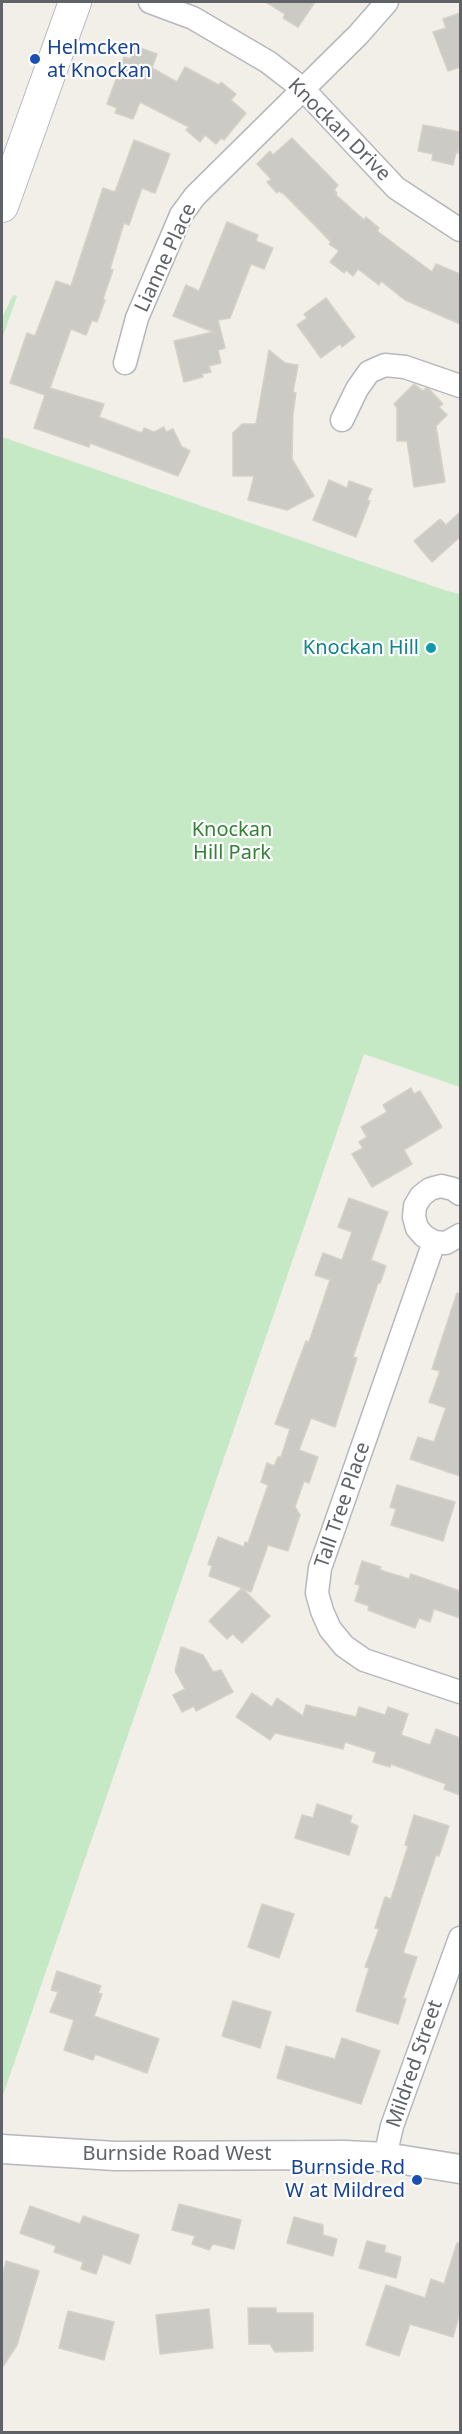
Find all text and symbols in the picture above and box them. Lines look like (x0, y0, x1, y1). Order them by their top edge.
place label: Helmcken at Knockan (47, 36, 151, 83)
marker: Helmcken at Knockan (28, 52, 42, 66)
street label: Knockan Drive (283, 74, 395, 186)
street label: Lianne Place (130, 200, 202, 316)
place label: Knockan Hill (303, 636, 419, 660)
marker: Knockan Hill (424, 641, 438, 655)
park label: Knockan Hill Park (192, 818, 272, 865)
street label: Tall Tree Place (310, 1439, 376, 1571)
street label: Mildred Street (382, 1997, 448, 2131)
street label: Burnside Road West (82, 2142, 272, 2166)
place label: Burnside Rd W at Mildred (285, 2156, 405, 2203)
marker: Burnside Rd W at Mildred (410, 2173, 424, 2187)

